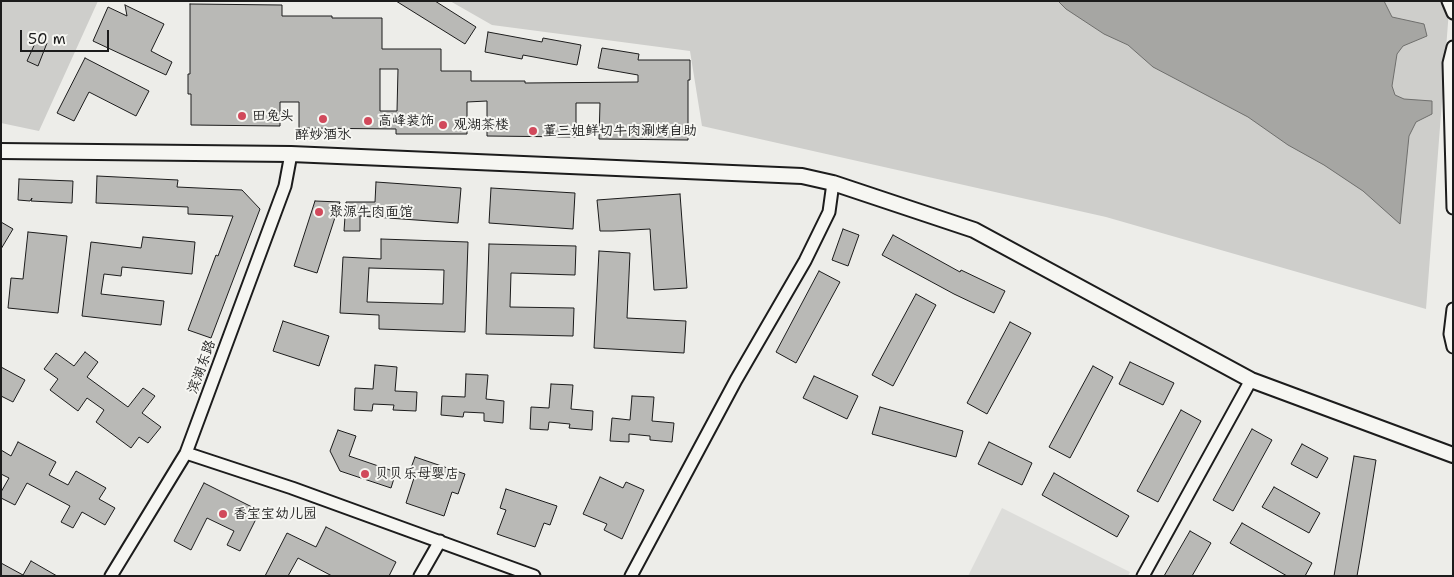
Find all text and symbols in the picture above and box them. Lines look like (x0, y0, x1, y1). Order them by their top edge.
scale bar (22, 20, 111, 52)
text: 50 m (28, 29, 66, 49)
place label: 田兔头 (252, 108, 294, 124)
marker: 田兔头 (236, 110, 248, 122)
marker: 醉妙酒水 (317, 113, 329, 125)
place label: 高峰装饰 (378, 113, 434, 129)
marker: 高峰装饰 (362, 115, 374, 127)
place label: 观湖茶楼 (453, 117, 509, 133)
marker: 观湖茶楼 (437, 119, 449, 131)
place label: 董三姐鲜切牛肉涮烤自助 (543, 123, 697, 139)
marker: 董三姐鲜切牛肉涮烤自助 (527, 125, 539, 137)
place label: 醉妙酒水 (295, 127, 351, 143)
place label: 聚源牛肉面馆 (329, 204, 413, 220)
marker: 聚源牛肉面馆 (313, 206, 325, 218)
street label: 滨湖东路 (185, 338, 219, 396)
place label: 贝贝乐母婴店 (375, 466, 459, 482)
marker: 贝贝乐母婴店 (359, 468, 371, 480)
place label: 香宝宝幼儿园 (233, 506, 317, 522)
marker: 香宝宝幼儿园 (217, 508, 229, 520)

